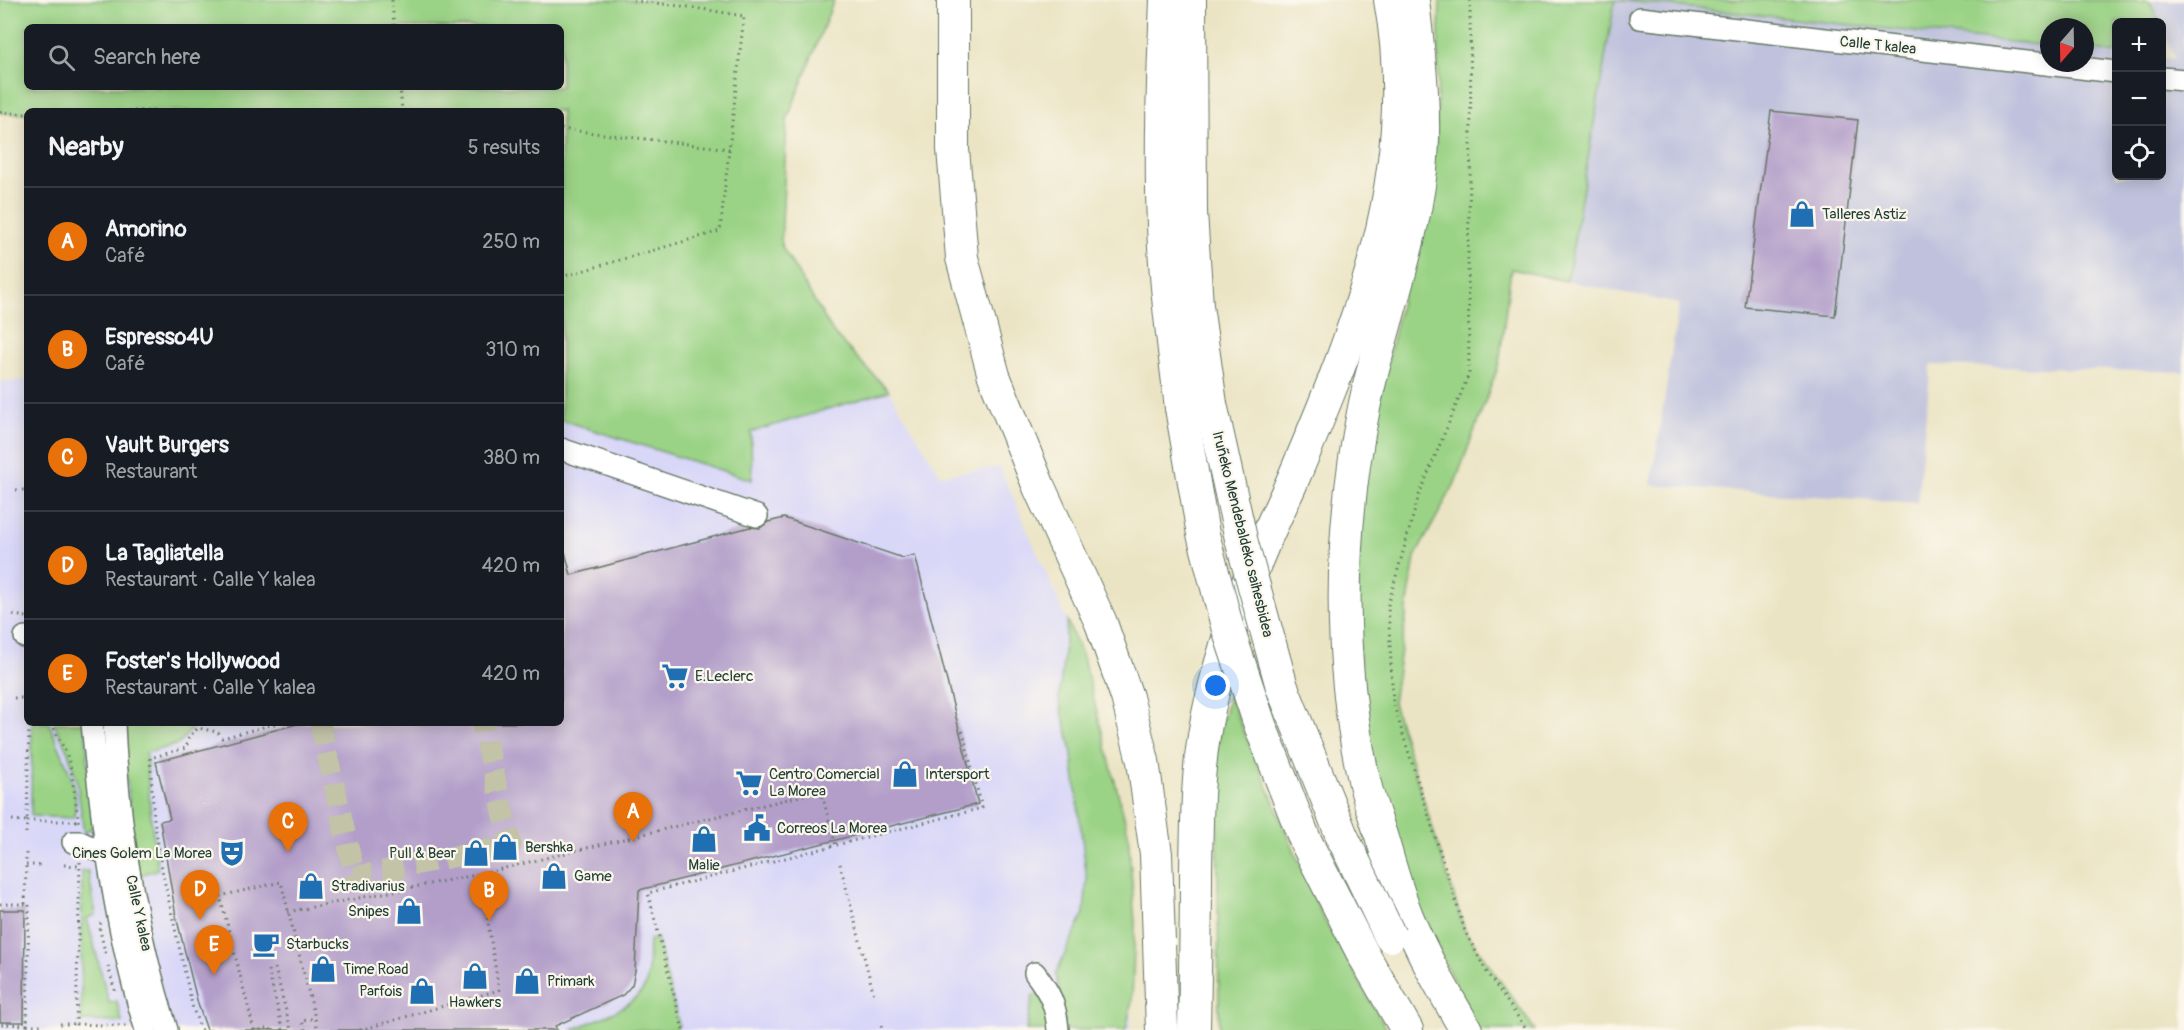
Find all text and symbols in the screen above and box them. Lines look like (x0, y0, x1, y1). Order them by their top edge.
north arrow (2040, 18, 2094, 72)
map controls (2112, 18, 2166, 180)
button: + (2112, 18, 2166, 72)
search box (24, 24, 564, 90)
street label: Calle T kalea (1839, 32, 1917, 59)
icon: search (45, 41, 78, 74)
text: Search here (93, 43, 200, 71)
button: − (2112, 72, 2166, 126)
button: locate (2112, 126, 2166, 180)
text: Nearby (48, 131, 124, 163)
text: 5 results (468, 135, 540, 160)
shop icon: Talleres Astiz (1787, 199, 1817, 229)
place label: Talleres Astiz (1822, 205, 1907, 224)
text: Amorino (105, 215, 186, 243)
text: A (61, 229, 74, 254)
text: 250 m (482, 229, 540, 254)
text: Café (105, 243, 145, 268)
text: Espresso4U (105, 323, 214, 351)
text: B (62, 337, 73, 362)
text: 310 m (485, 337, 540, 362)
text: Café (105, 351, 145, 376)
street label: Iruñeko Mendebaldeko saihesbidea (1208, 429, 1277, 639)
text: Vault Burgers (105, 431, 229, 459)
text: C (61, 445, 74, 470)
text: 380 m (483, 445, 540, 470)
text: Restaurant (105, 459, 197, 484)
text: La Tagliatella (105, 539, 224, 567)
text: D (61, 553, 74, 578)
text: 420 m (481, 553, 540, 578)
text: Restaurant · Calle Y kalea (105, 567, 315, 592)
text: Foster's Hollywood (105, 647, 280, 675)
text: E (62, 661, 73, 686)
text: 420 m (481, 661, 540, 686)
supermarket icon: E.Leclerc (660, 661, 690, 691)
place label: E.Leclerc (695, 667, 754, 686)
your location (1201, 671, 1230, 700)
text: Restaurant · Calle Y kalea (105, 675, 315, 700)
shop icon: Intersport (890, 759, 920, 789)
place label: Centro Comercial La Morea (769, 765, 880, 801)
place label: Intersport (925, 765, 991, 784)
supermarket icon: Centro Comercial La Morea (734, 768, 764, 798)
pin: A (614, 792, 652, 842)
pin: C (268, 802, 308, 852)
public building icon: Correos La Morea (742, 813, 772, 843)
place label: Correos La Morea (777, 819, 887, 838)
shop icon: Malie (689, 824, 719, 854)
shop icon: Bershka (490, 832, 520, 862)
theatre icon: Cines Golem La Morea (217, 838, 247, 868)
shop icon: Pull & Bear (461, 838, 491, 868)
place label: Bershka (525, 838, 573, 857)
place label: Cines Golem La Morea (72, 844, 212, 863)
place label: Pull & Bear (389, 844, 457, 863)
place label: Malie (688, 856, 720, 875)
shop icon: Game (539, 861, 569, 891)
place label: Game (574, 867, 612, 886)
pin: D (180, 870, 220, 920)
shop icon: Stradivarius (296, 871, 326, 901)
pin: B (470, 872, 508, 921)
street label: Calle Y kalea (121, 873, 156, 953)
place label: Stradivarius (331, 877, 405, 896)
shop icon: Snipes (394, 896, 424, 926)
place label: Snipes (348, 902, 389, 921)
pin: E (194, 926, 234, 975)
cafe icon: Starbucks (251, 929, 281, 959)
place label: Starbucks (286, 935, 349, 954)
shop icon: Time Road (308, 954, 338, 984)
place label: Time Road (343, 960, 409, 979)
shop icon: Hawkers (460, 961, 490, 991)
shop icon: Primark (512, 966, 542, 996)
place label: Primark (547, 972, 595, 991)
shop icon: Parfois (407, 976, 437, 1006)
place label: Parfois (359, 982, 402, 1001)
place label: Hawkers (449, 993, 501, 1012)

